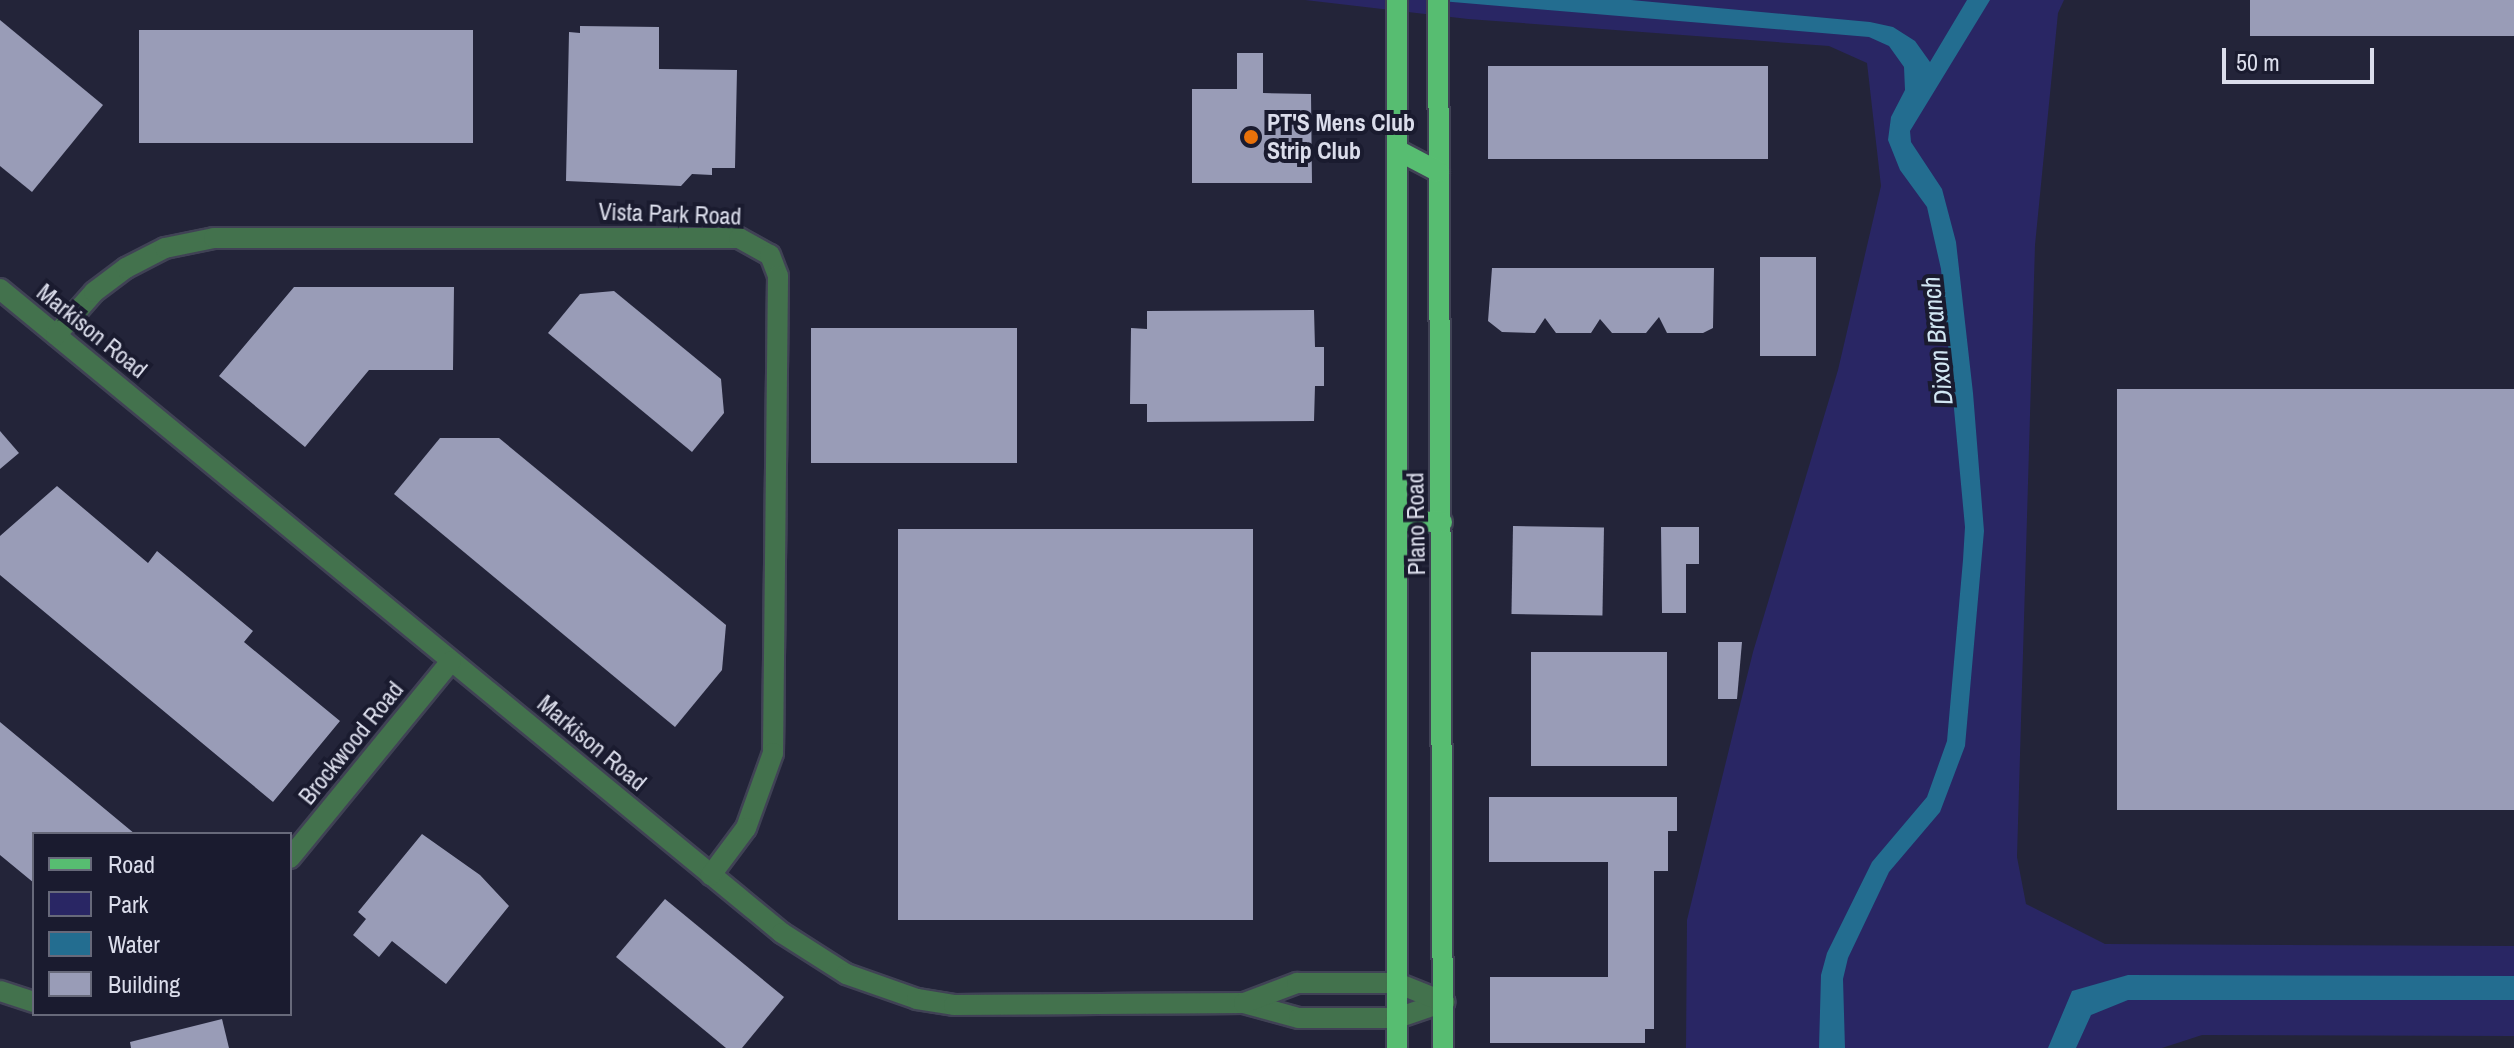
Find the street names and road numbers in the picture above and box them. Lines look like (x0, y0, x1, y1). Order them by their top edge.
street label: Vista Park Road (598, 197, 742, 231)
street label: Markison Road (31, 278, 153, 384)
street label: Plano Road (1401, 472, 1431, 576)
street label: Brockwood Road (293, 676, 409, 810)
street label: Markison Road (532, 689, 652, 797)

